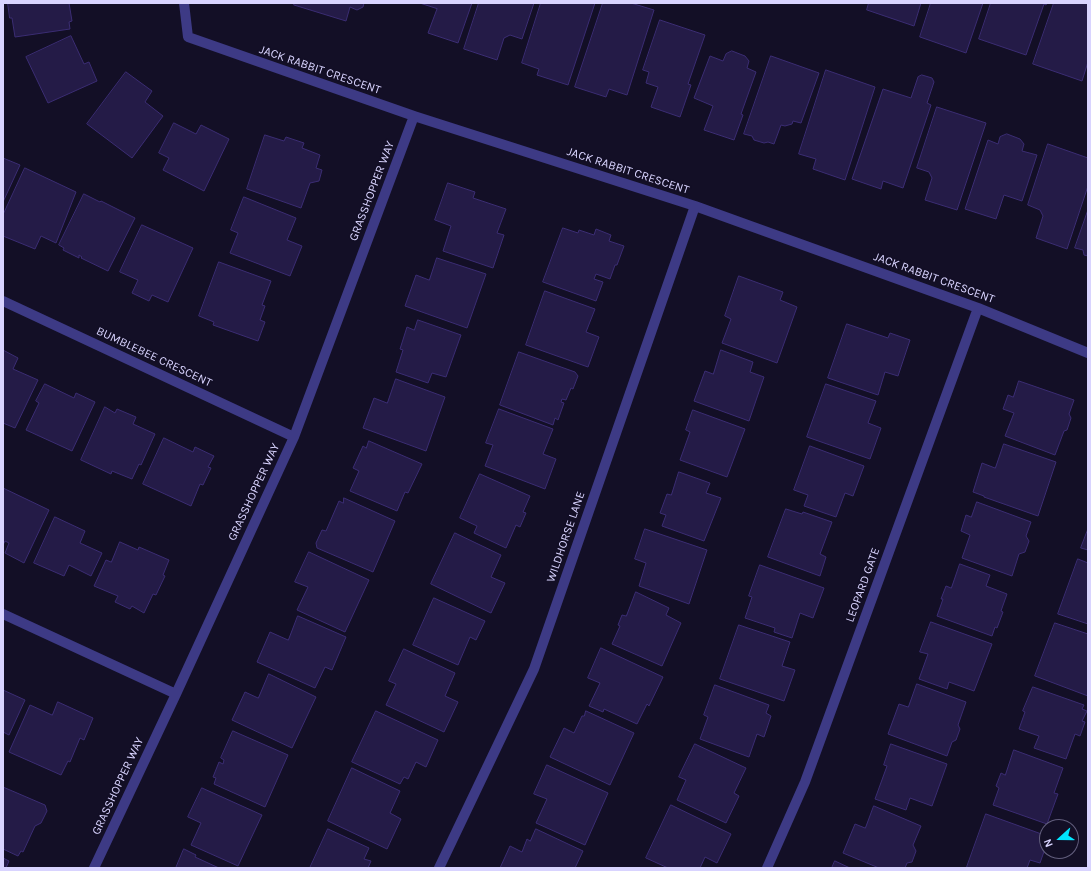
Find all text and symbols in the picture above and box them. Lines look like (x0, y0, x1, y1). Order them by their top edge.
street label: JACK RABBIT CRESCENT (257, 42, 383, 98)
street label: GRASSHOPPER WAY (346, 139, 398, 243)
street label: JACK RABBIT CRESCENT (565, 144, 691, 198)
street label: JACK RABBIT CRESCENT (872, 249, 996, 307)
street label: BUMBLEBEE CRESCENT (94, 324, 214, 390)
street label: GRASSHOPPER WAY (225, 441, 283, 543)
street label: WILDHORSE LANE (544, 490, 588, 584)
street label: LEOPARD GATE (843, 546, 883, 624)
street label: GRASSHOPPER WAY (89, 735, 147, 837)
north arrow (1039, 819, 1079, 859)
text: N (1041, 837, 1056, 849)

